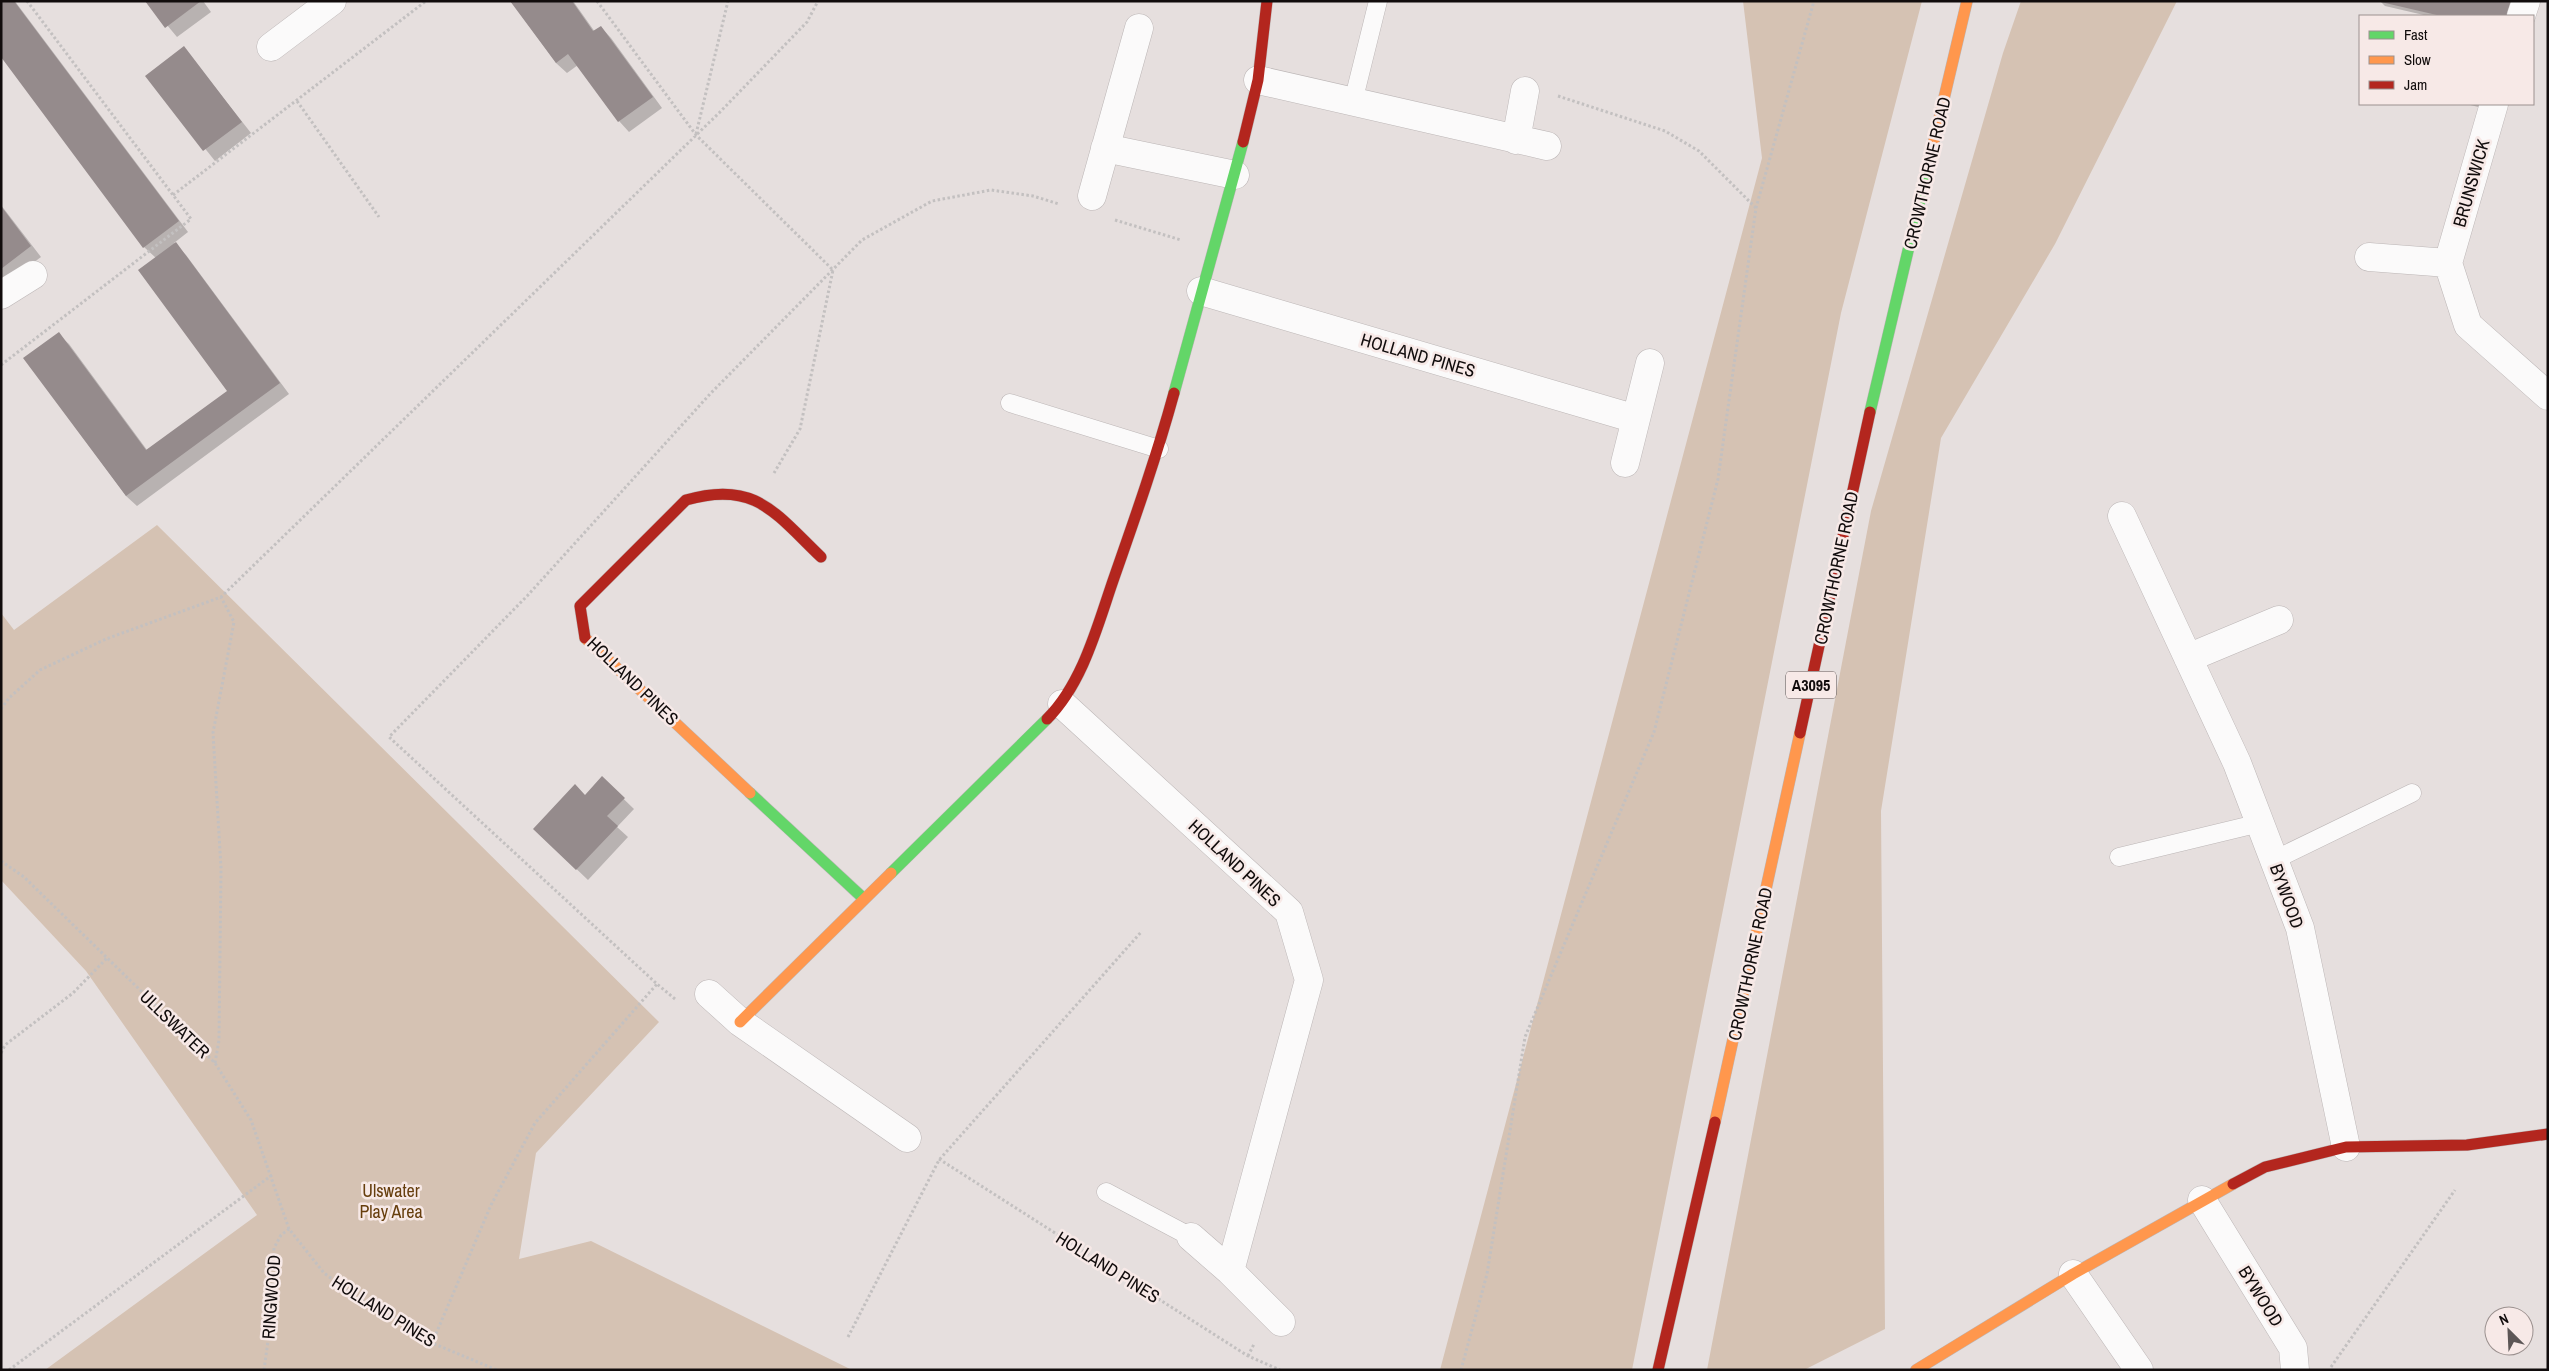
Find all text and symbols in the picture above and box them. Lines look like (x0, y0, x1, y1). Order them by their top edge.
legend (2359, 15, 2534, 105)
text: Fast (2404, 24, 2428, 45)
text: Slow (2404, 49, 2431, 70)
text: Jam (2404, 74, 2427, 95)
street label: CROWTHORNE ROAD (1897, 94, 1957, 252)
street label: BRUNSWICK (2447, 136, 2495, 230)
street label: HOLLAND PINES (1358, 327, 1478, 383)
street label: CROWTHORNE ROAD (1808, 489, 1864, 647)
street label: HOLLAND PINES (582, 631, 684, 731)
road number: A3095 (1786, 672, 1836, 698)
street label: HOLLAND PINES (1183, 814, 1287, 913)
street label: BYWOOD (2264, 860, 2310, 932)
street label: CROWTHORNE ROAD (1722, 885, 1778, 1043)
street label: ULLSWATER (134, 984, 216, 1064)
park label: Ulswater Play Area (359, 1178, 423, 1224)
street label: HOLLAND PINES (1051, 1225, 1165, 1309)
street label: RINGWOOD (256, 1254, 286, 1340)
street label: BYWOOD (2233, 1261, 2289, 1331)
street label: HOLLAND PINES (327, 1269, 441, 1353)
north arrow (2484, 1306, 2534, 1356)
text: N (2496, 1309, 2511, 1329)

